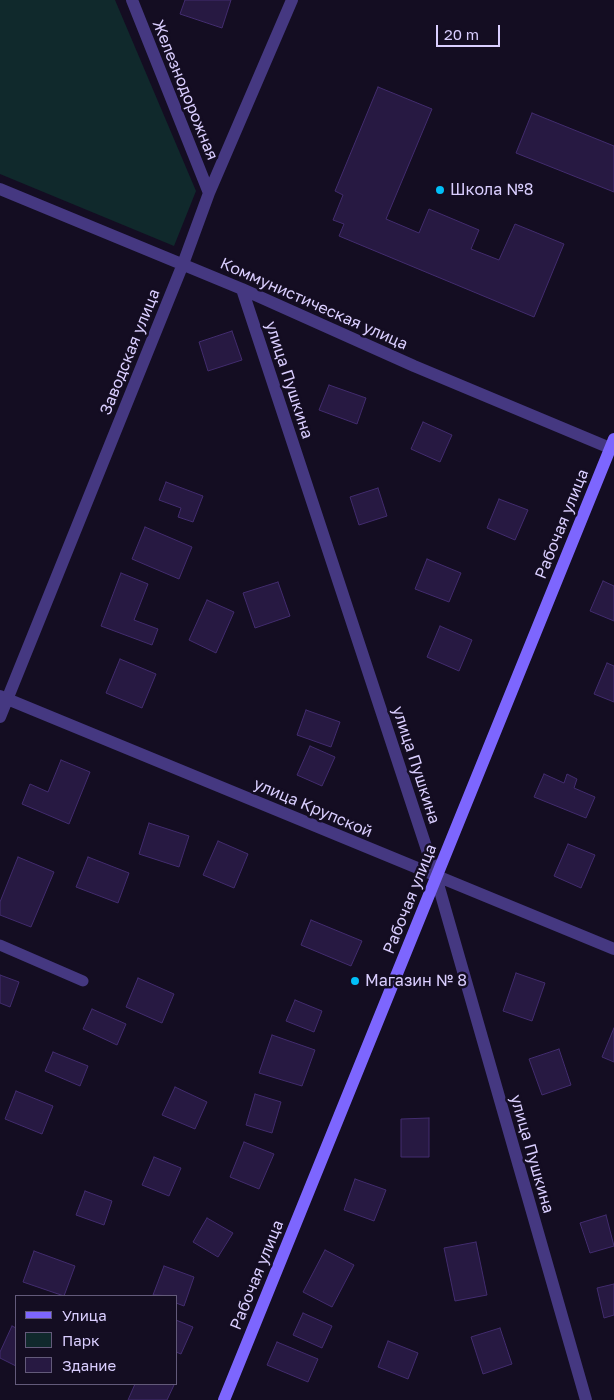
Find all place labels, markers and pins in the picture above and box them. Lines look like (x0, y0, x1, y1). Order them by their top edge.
place label: Школа №8 (450, 180, 534, 200)
marker: Школа №8 (434, 184, 446, 196)
place label: Магазин № 8 (365, 971, 467, 991)
marker: Магазин № 8 (349, 975, 361, 987)

